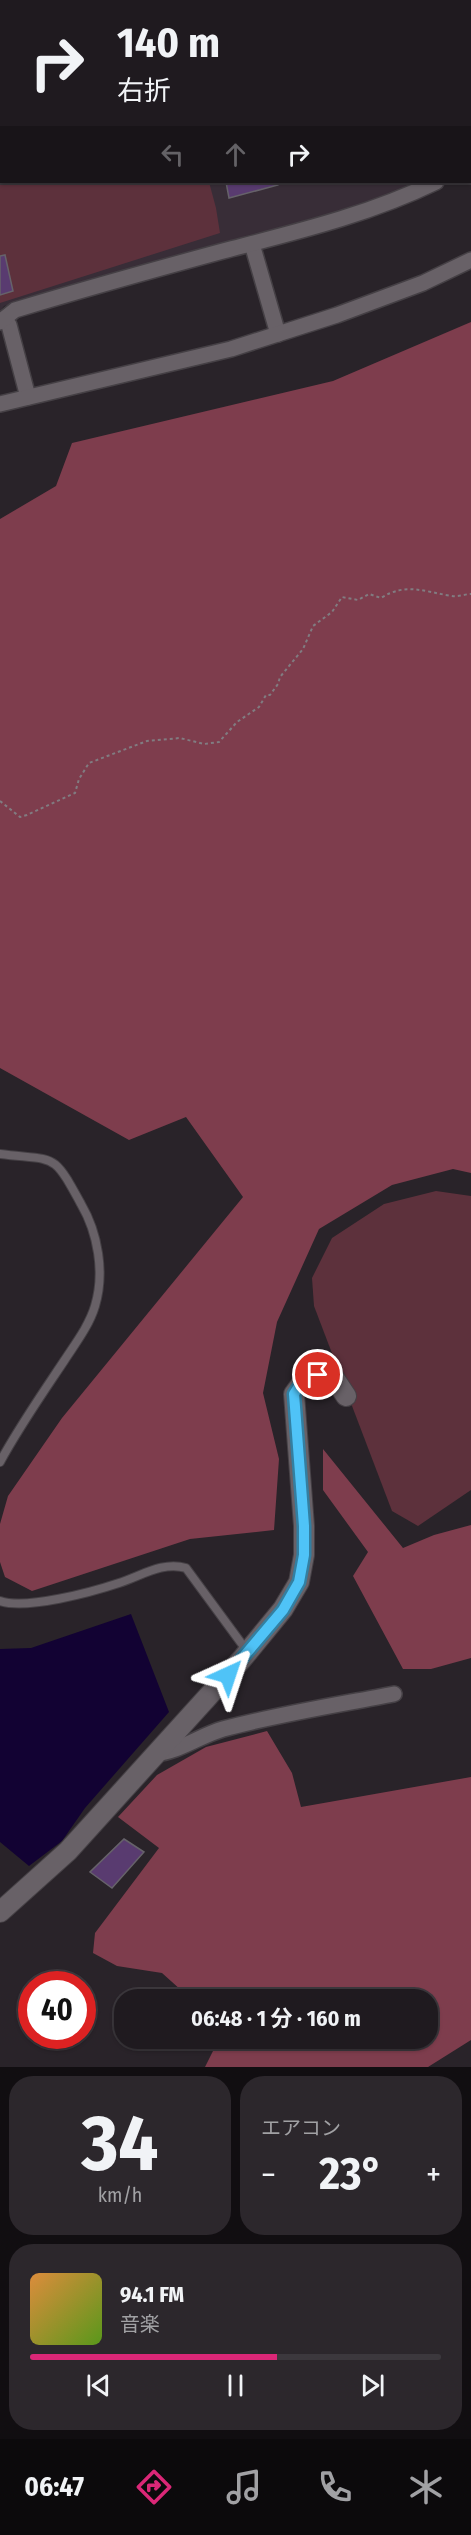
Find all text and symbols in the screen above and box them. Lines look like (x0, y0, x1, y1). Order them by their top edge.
text: 140 m (117, 18, 220, 68)
icon: right (18, 24, 96, 102)
text: 右折 (117, 75, 171, 107)
icon: left (156, 138, 189, 171)
icon: ahead (219, 138, 252, 171)
icon: right (282, 138, 315, 171)
pin (292, 1349, 343, 1400)
icon: arrive (301, 1358, 334, 1391)
position arrow (196, 1643, 260, 1707)
speed limit sign: 40 (18, 1971, 96, 2049)
text: 06:48 · 1 分 · 160 m (191, 2005, 361, 2032)
text: 34 (82, 2097, 158, 2191)
text: エアコン (261, 2116, 341, 2140)
text: 23° (319, 2147, 383, 2201)
text: − (261, 2155, 276, 2195)
text: + (426, 2155, 441, 2195)
text: km/h (98, 2183, 142, 2207)
text: 94.1 FM (120, 2281, 184, 2308)
text: 音楽 (120, 2312, 160, 2336)
icon: previous (82, 2369, 115, 2402)
icon: pause (219, 2369, 252, 2402)
icon: next (356, 2369, 389, 2402)
icon: directions (133, 2466, 175, 2508)
icon: music (223, 2466, 265, 2508)
icon: phone (314, 2466, 356, 2508)
icon: climate (405, 2466, 447, 2508)
text: 06:47 (24, 2471, 84, 2503)

